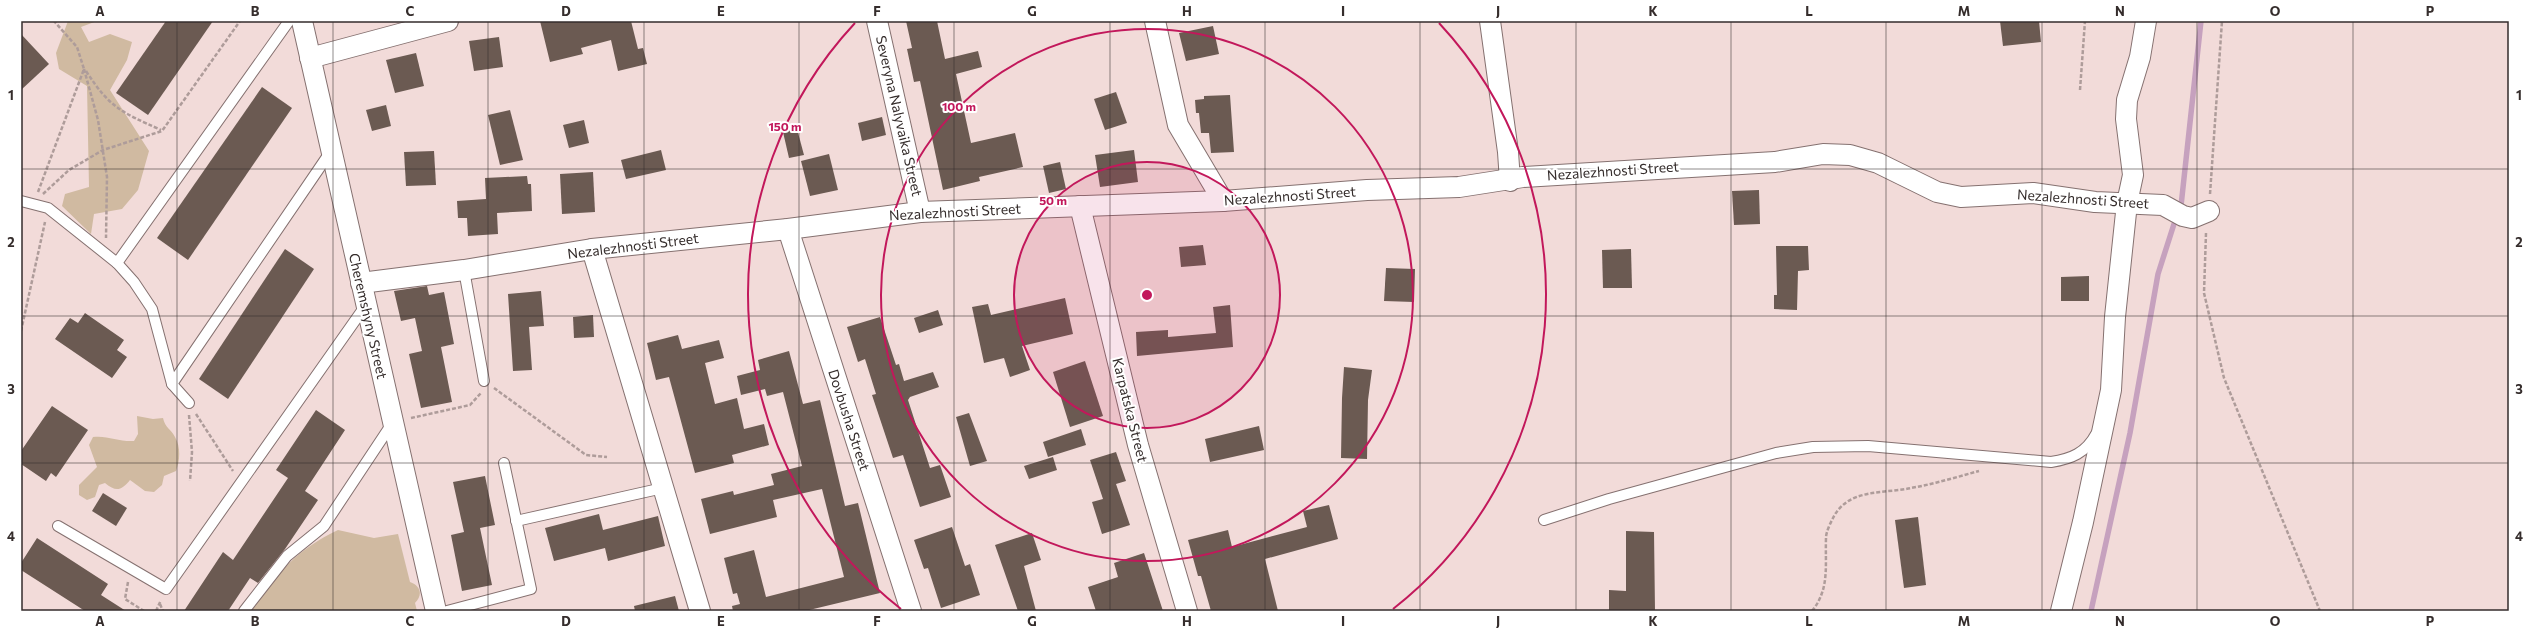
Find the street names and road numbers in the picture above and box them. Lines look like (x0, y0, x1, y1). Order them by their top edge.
street label: Severyna Nalyvaika Street (873, 34, 926, 198)
street label: Nezalezhnosti Street (1546, 157, 1680, 184)
street label: Nezalezhnosti Street (1223, 182, 1357, 209)
street label: Nezalezhnosti Street (2016, 185, 2150, 212)
street label: Nezalezhnosti Street (888, 200, 1022, 223)
street label: Nezalezhnosti Street (566, 229, 700, 262)
street label: Cheremshyny Street (346, 251, 391, 381)
street label: Karpatska Street (1109, 356, 1152, 464)
street label: Dovbusha Street (825, 367, 874, 473)

